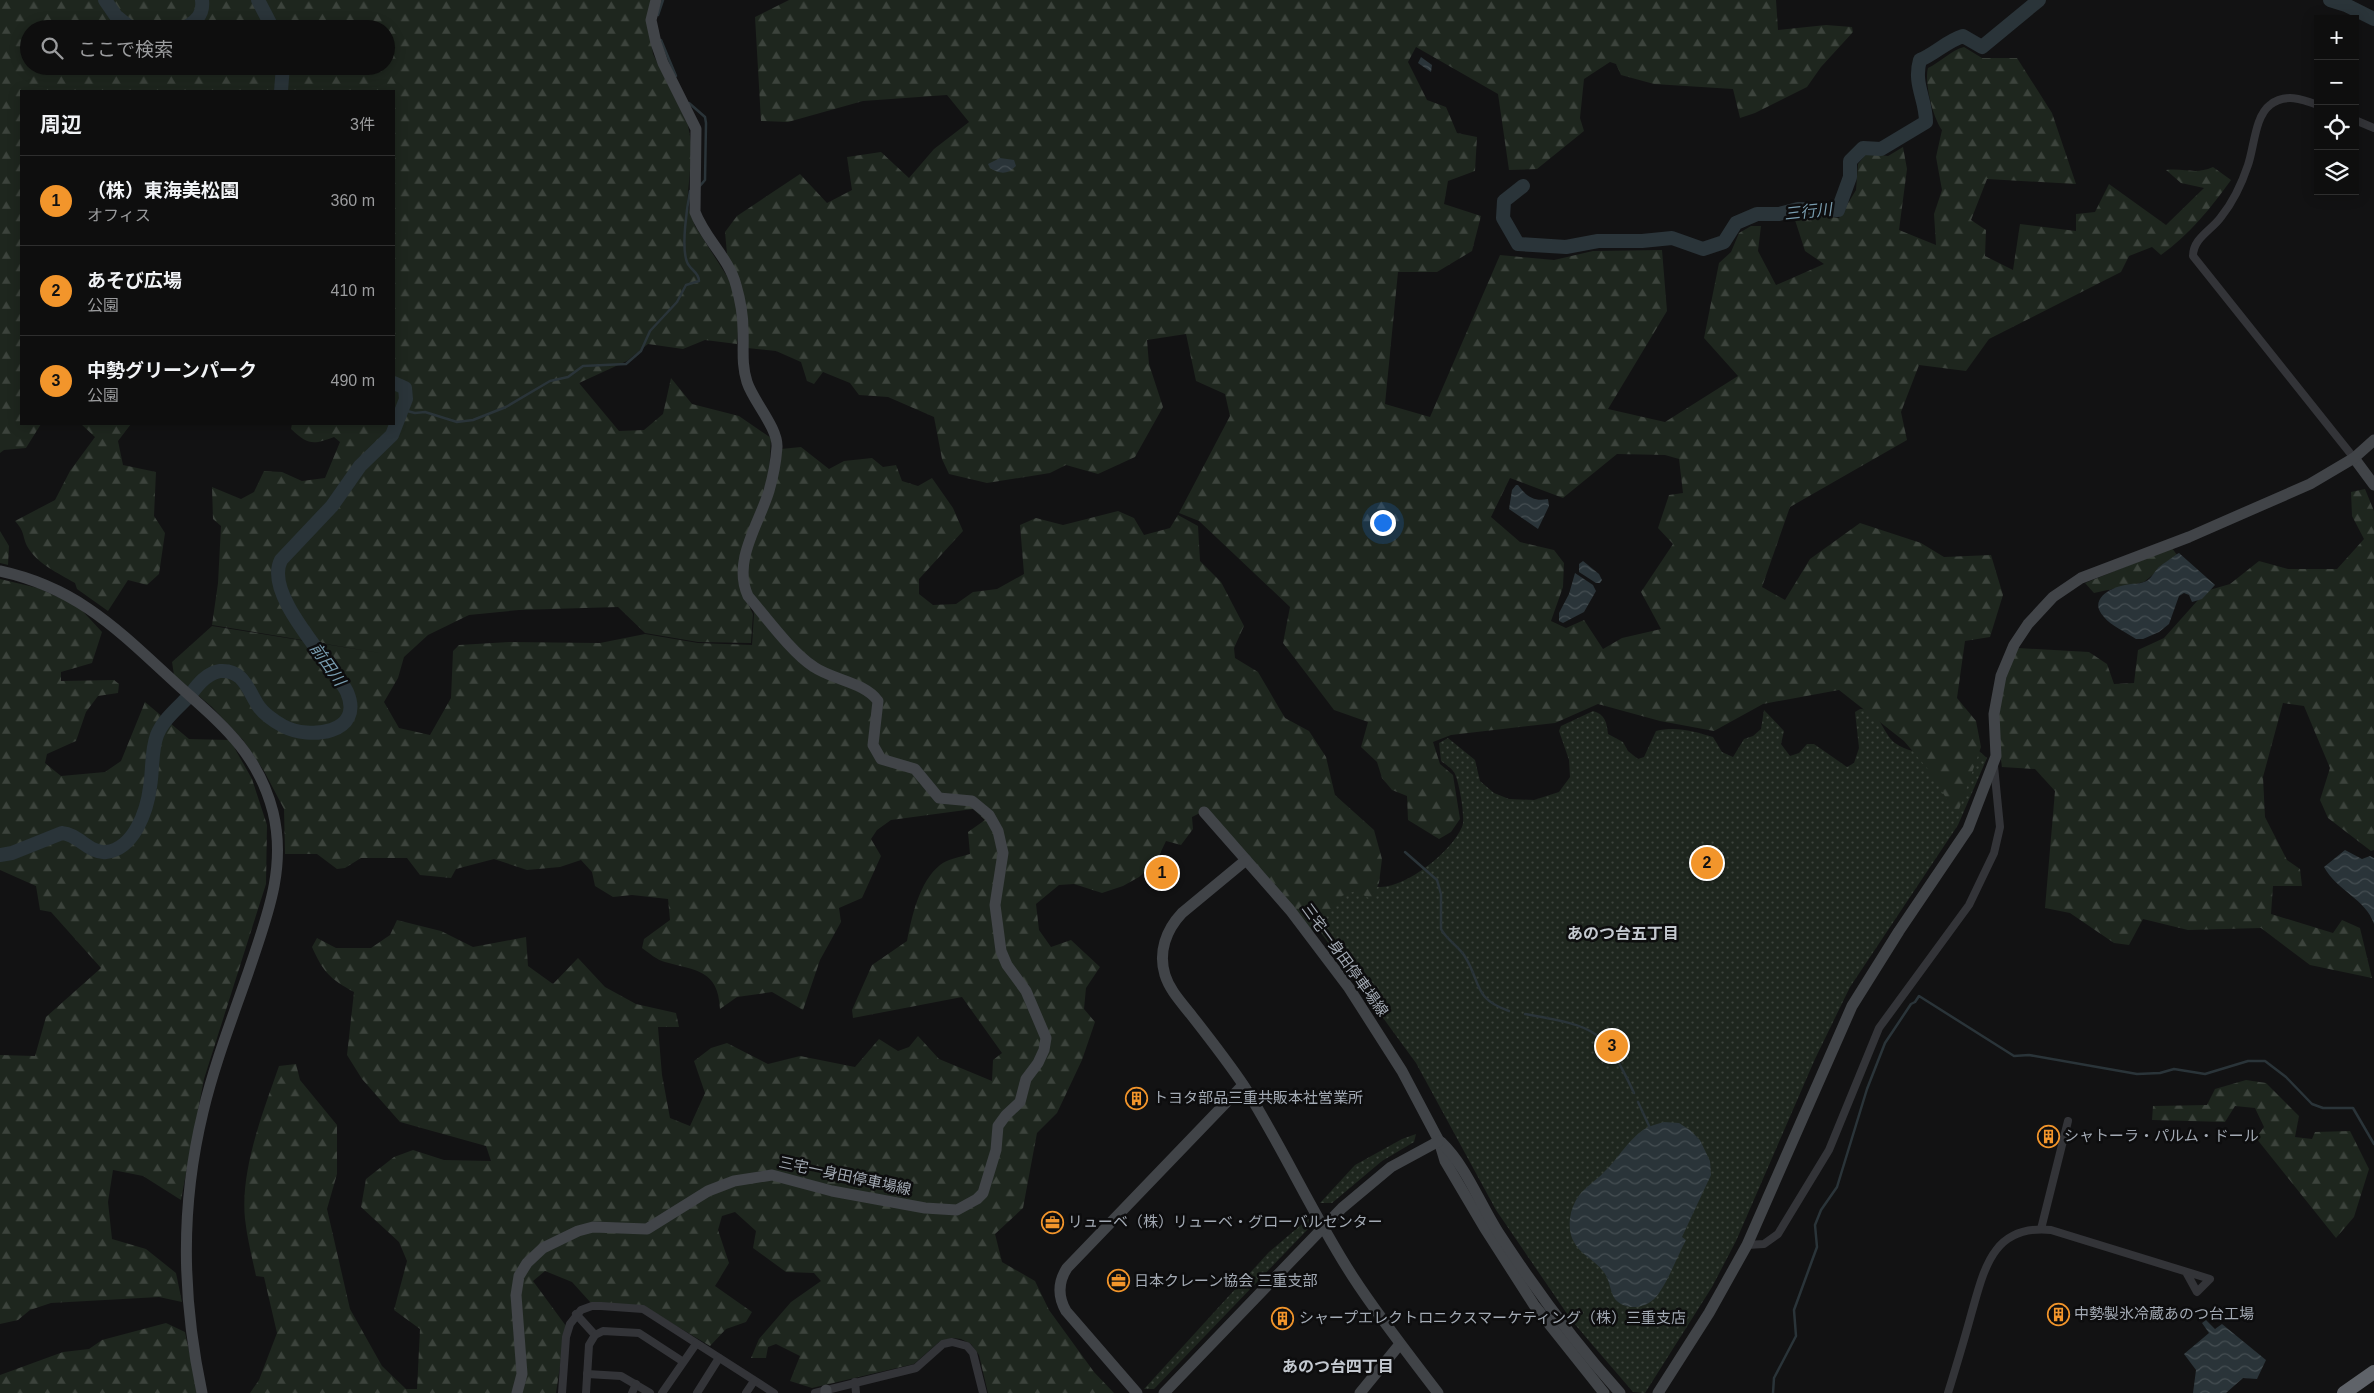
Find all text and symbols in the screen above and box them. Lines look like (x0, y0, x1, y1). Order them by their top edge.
map controls (2314, 15, 2359, 195)
button: + (2314, 15, 2359, 60)
search box (20, 20, 395, 75)
icon: search (38, 34, 66, 62)
text: ここで検索 (78, 39, 173, 60)
button: − (2314, 60, 2359, 105)
button: locate (2314, 105, 2359, 150)
text: 周辺 (40, 113, 82, 136)
text: 3件 (350, 116, 375, 133)
button: layers (2314, 150, 2359, 195)
text: （株）東海美松園 (87, 180, 239, 201)
text: 1 (52, 192, 60, 209)
text: 360 m (331, 192, 375, 209)
water label: 三行川 (1783, 200, 1835, 222)
text: オフィス (87, 207, 151, 224)
text: あそび広場 (87, 270, 182, 291)
text: 2 (52, 282, 60, 299)
text: 410 m (331, 282, 375, 299)
text: 公園 (87, 297, 119, 314)
text: 中勢グリーンパーク (87, 360, 257, 381)
text: 3 (52, 372, 60, 389)
text: 490 m (331, 372, 375, 389)
text: 公園 (87, 387, 119, 404)
your location (1370, 510, 1396, 536)
water label: 前田川 (307, 640, 349, 690)
pin: 2 (1691, 844, 1723, 882)
pin: 1 (1146, 854, 1178, 892)
street label: 三宅一身田停車場線 (1299, 900, 1392, 1019)
district label: あのつ台五丁目 (1567, 925, 1679, 942)
pin: 3 (1596, 1027, 1628, 1065)
building icon: トヨタ部品三重共販本社営業所 (1125, 1086, 1149, 1110)
place label: トヨタ部品三重共販本社営業所 (1153, 1089, 1363, 1106)
building icon: シャトーラ・パルム・ドール (2036, 1124, 2060, 1148)
place label: シャトーラ・パルム・ドール (2064, 1127, 2259, 1144)
street label: 三宅一身田停車場線 (777, 1153, 913, 1198)
office icon: リューベ（株）リューベ・グローバルセンター (1040, 1210, 1064, 1234)
place label: リューベ（株）リューベ・グローバルセンター (1068, 1213, 1383, 1230)
office icon: 日本クレーン協会 三重支部 (1106, 1269, 1130, 1293)
place label: 日本クレーン協会 三重支部 (1134, 1272, 1317, 1289)
building icon: 中勢製氷冷蔵あのつ台工場 (2046, 1302, 2070, 1326)
place label: 中勢製氷冷蔵あのつ台工場 (2074, 1305, 2254, 1322)
building icon: シャープエレクトロニクスマーケティング（株）三重支店 (1271, 1306, 1295, 1330)
place label: シャープエレクトロニクスマーケティング（株）三重支店 (1299, 1309, 1686, 1326)
district label: あのつ台四丁目 (1282, 1358, 1394, 1375)

